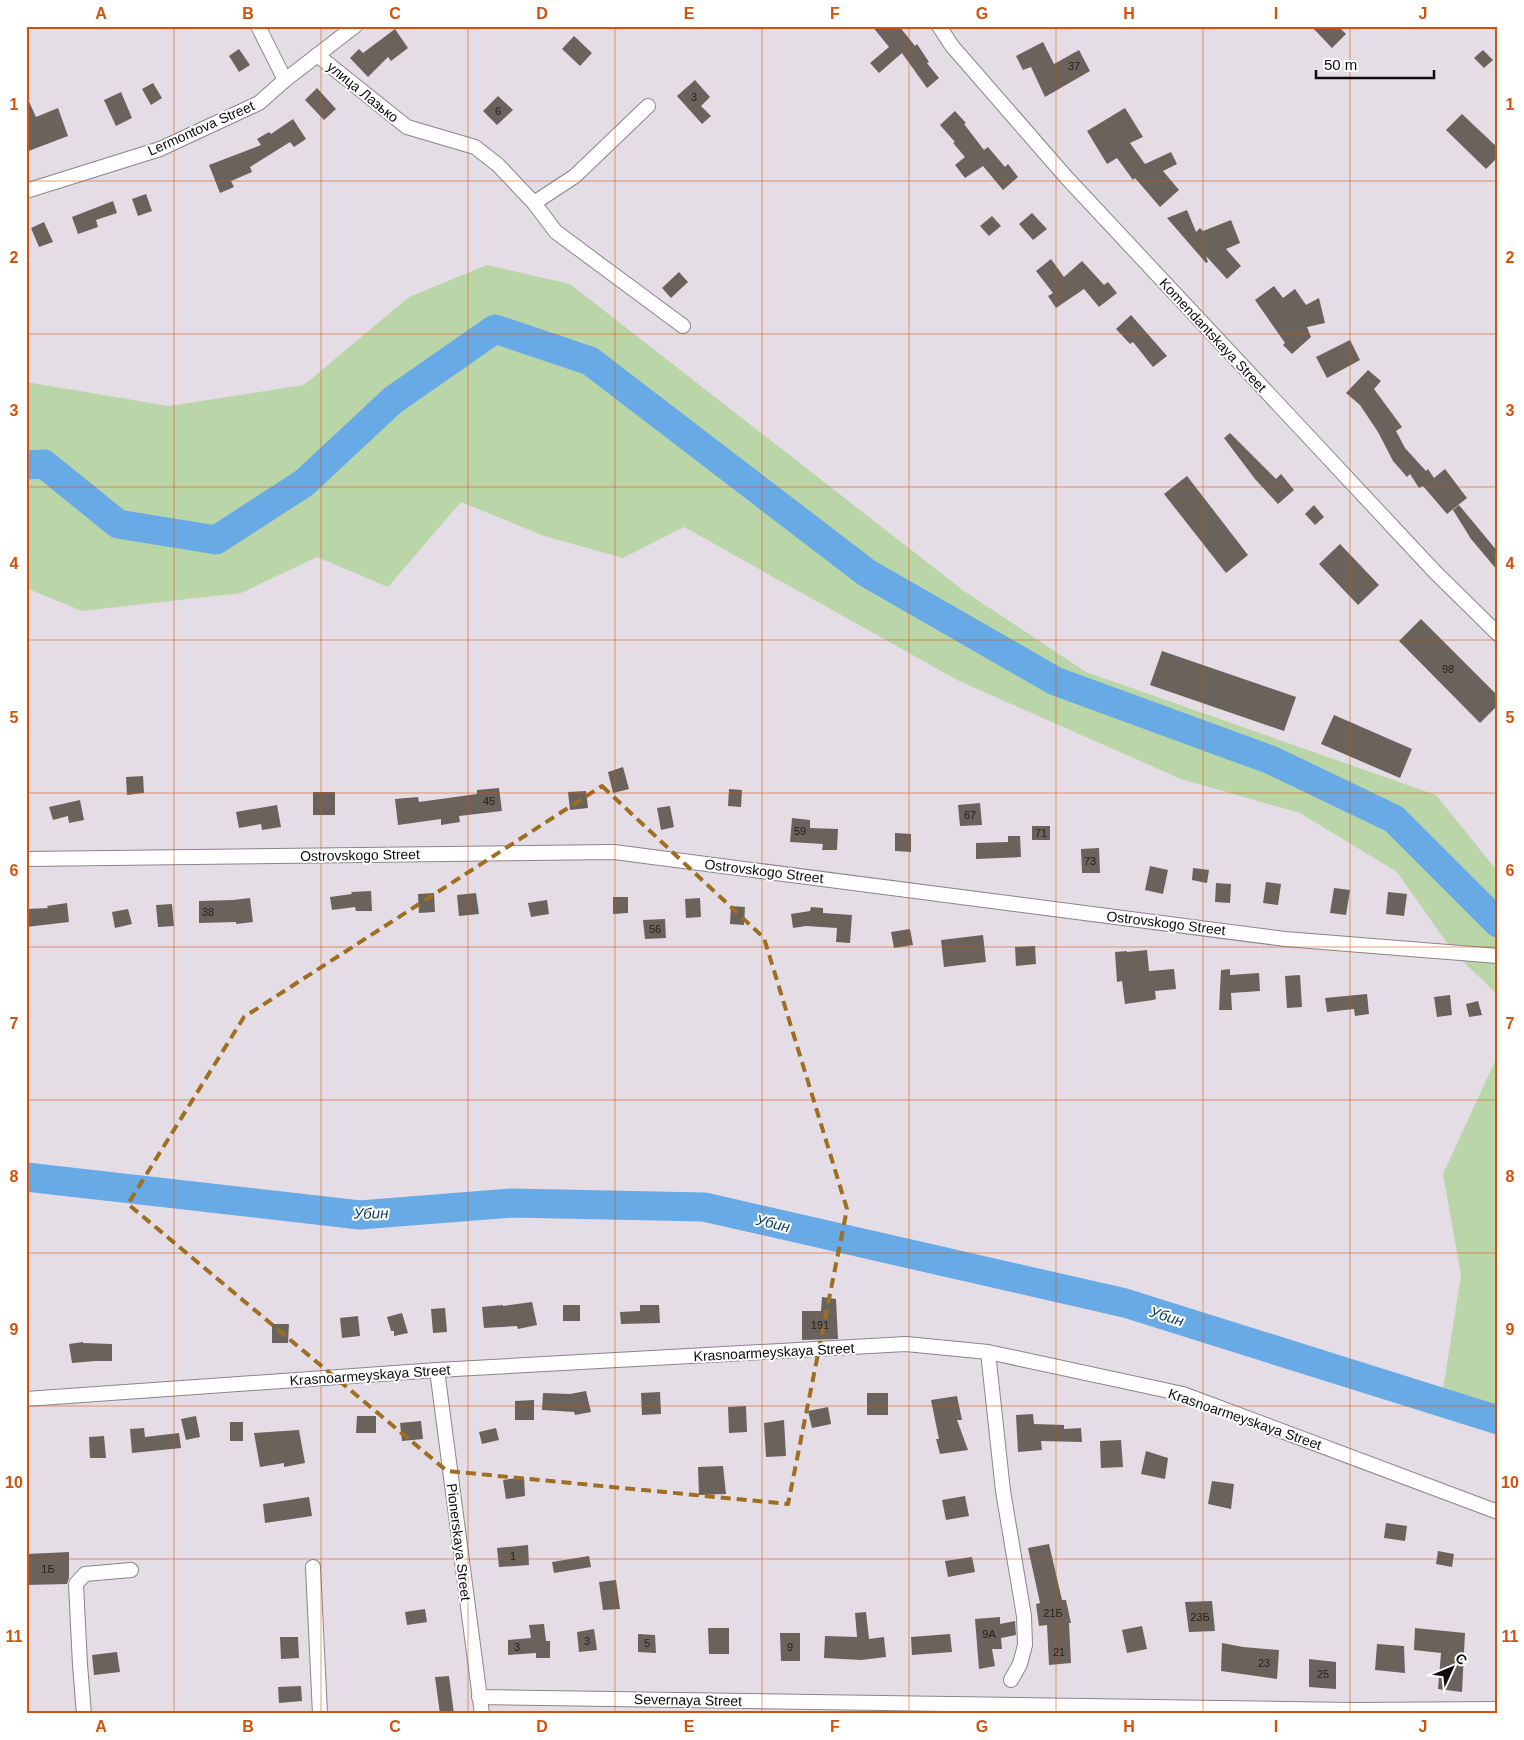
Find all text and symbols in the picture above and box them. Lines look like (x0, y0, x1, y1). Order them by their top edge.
text: A (95, 5, 107, 22)
text: B (242, 5, 254, 22)
text: C (389, 5, 401, 22)
text: D (536, 5, 548, 22)
text: E (684, 5, 695, 22)
text: F (830, 5, 840, 22)
text: G (976, 5, 988, 22)
text: H (1123, 5, 1135, 22)
text: I (1274, 5, 1278, 22)
text: J (1419, 5, 1427, 22)
scale bar (1316, 48, 1434, 80)
text: 50 m (1324, 56, 1357, 73)
street label: улица Лазько (324, 58, 402, 126)
house number: 37 (1068, 60, 1080, 72)
house number: 3 (691, 91, 697, 103)
text: 1 (10, 96, 19, 113)
text: 1 (1506, 96, 1515, 113)
street label: Lermontova Street (145, 97, 257, 159)
house number: 6 (495, 105, 501, 117)
text: 2 (10, 249, 19, 266)
text: 2 (1506, 249, 1515, 266)
street label: Komendantskaya Street (1156, 275, 1270, 395)
text: 3 (10, 402, 19, 419)
text: 3 (1506, 402, 1515, 419)
text: 4 (10, 555, 19, 572)
text: 4 (1506, 555, 1515, 572)
house number: 98 (1442, 663, 1454, 675)
text: 5 (10, 709, 19, 726)
text: 5 (1506, 709, 1515, 726)
house number: 45 (483, 795, 495, 807)
house number: 67 (964, 809, 976, 821)
house number: 59 (794, 825, 806, 837)
house number: 71 (1035, 827, 1047, 839)
street label: Ostrovskogo Street (300, 846, 420, 864)
house number: 73 (1084, 855, 1096, 867)
street label: Ostrovskogo Street (704, 856, 825, 886)
text: 6 (10, 862, 19, 879)
text: 6 (1506, 862, 1515, 879)
house number: 38 (202, 906, 214, 918)
street label: Ostrovskogo Street (1106, 908, 1227, 938)
house number: 56 (649, 923, 661, 935)
text: 7 (10, 1015, 19, 1032)
text: 7 (1506, 1015, 1515, 1032)
text: 8 (10, 1168, 19, 1185)
text: 8 (1506, 1168, 1515, 1185)
water label: Убин (353, 1204, 388, 1222)
water label: Убин (753, 1211, 792, 1235)
water label: Убин (1147, 1303, 1186, 1329)
house number: 191 (811, 1319, 829, 1331)
text: 9 (10, 1321, 19, 1338)
text: 9 (1506, 1321, 1515, 1338)
street label: Krasnoarmeyskaya Street (693, 1340, 855, 1364)
street label: Krasnoarmeyskaya Street (289, 1361, 451, 1389)
street label: Krasnoarmeyskaya Street (1166, 1385, 1324, 1453)
text: 10 (5, 1474, 23, 1491)
text: 10 (1501, 1474, 1519, 1491)
street label: Pionerskaya Street (444, 1482, 474, 1602)
house number: 1 (510, 1550, 516, 1562)
house number: 1Б (41, 1563, 55, 1575)
house number: 21Б (1043, 1607, 1063, 1619)
house number: 23Б (1190, 1611, 1210, 1623)
text: 11 (6, 1628, 23, 1645)
house number: 9А (982, 1628, 996, 1640)
text: 11 (1502, 1628, 1519, 1645)
house number: 3 (584, 1635, 590, 1647)
house number: 5 (644, 1637, 650, 1649)
house number: 3 (514, 1641, 520, 1653)
house number: 9 (787, 1641, 793, 1653)
north arrow (1426, 1642, 1476, 1692)
house number: 21 (1053, 1646, 1065, 1658)
text: С (1452, 1650, 1471, 1668)
house number: 23 (1258, 1657, 1270, 1669)
house number: 25 (1317, 1668, 1329, 1680)
street label: Severnaya Street (634, 1691, 742, 1709)
text: A (95, 1718, 107, 1735)
text: B (242, 1718, 254, 1735)
text: C (389, 1718, 401, 1735)
text: D (536, 1718, 548, 1735)
text: E (684, 1718, 695, 1735)
text: F (830, 1718, 840, 1735)
text: G (976, 1718, 988, 1735)
text: H (1123, 1718, 1135, 1735)
text: I (1274, 1718, 1278, 1735)
text: J (1419, 1718, 1427, 1735)

